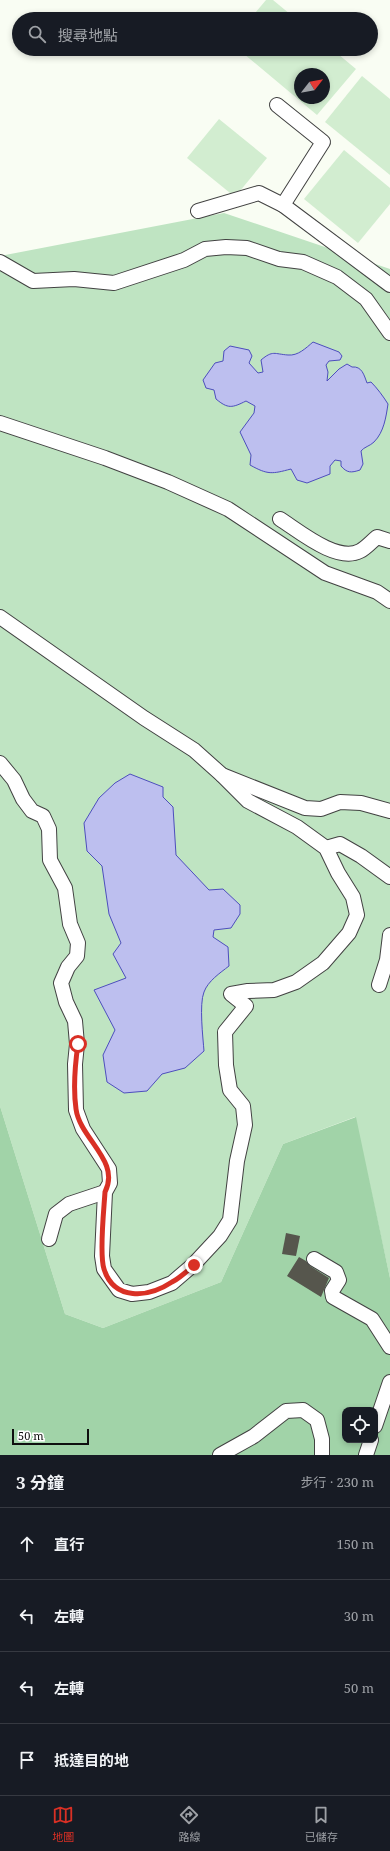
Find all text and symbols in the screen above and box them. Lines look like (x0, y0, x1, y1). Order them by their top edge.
search box (12, 12, 378, 56)
icon: search (26, 23, 48, 45)
text: 搜尋地點 (58, 25, 118, 45)
north arrow (294, 68, 330, 104)
route start (69, 1035, 87, 1053)
route end (185, 1256, 203, 1274)
map controls (342, 1407, 378, 1443)
button: locate (342, 1407, 378, 1443)
scale bar (12, 1427, 89, 1446)
text: 50 m (18, 1428, 44, 1443)
text: 3 分鐘 (16, 1471, 64, 1494)
text: 步行 · 230 m (301, 1473, 374, 1491)
icon: ahead (16, 1533, 38, 1555)
text: 直行 (54, 1534, 84, 1554)
text: 150 m (337, 1535, 374, 1553)
icon: left (16, 1605, 38, 1627)
text: 左轉 (54, 1606, 84, 1626)
text: 30 m (344, 1607, 374, 1625)
icon: left (16, 1677, 38, 1699)
text: 左轉 (54, 1678, 84, 1698)
text: 50 m (344, 1679, 374, 1697)
icon: arrive (16, 1749, 38, 1771)
text: 抵達目的地 (54, 1750, 129, 1770)
tab: 地圖 (52, 1804, 74, 1844)
tab: 路線 (178, 1804, 200, 1844)
tab: 已儲存 (305, 1804, 338, 1844)

